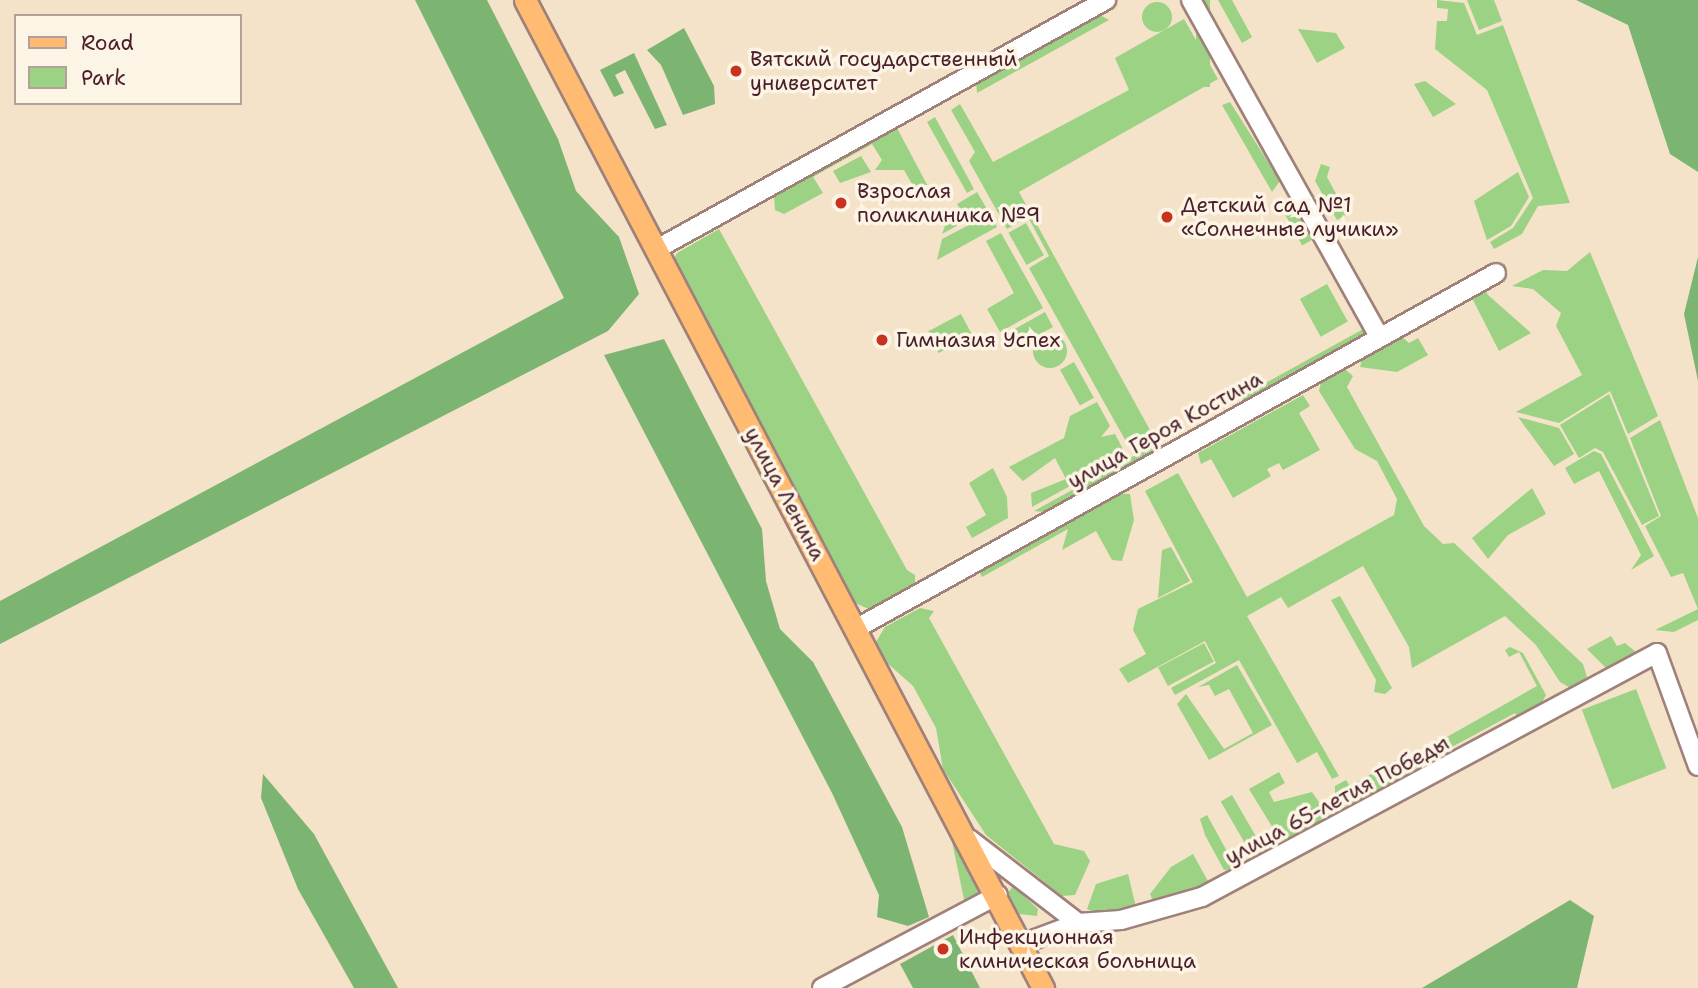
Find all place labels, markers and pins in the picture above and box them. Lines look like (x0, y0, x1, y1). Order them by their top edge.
place label: Вятский государственный университет (750, 46, 1017, 96)
marker: Вятский государственный университет (728, 63, 744, 79)
place label: Взрослая поликлиника №9 (857, 178, 1041, 228)
place label: Детский сад №1 «Солнечные лучики» (1181, 192, 1399, 242)
marker: Взрослая поликлиника №9 (831, 193, 851, 213)
marker: Детский сад №1 «Солнечные лучики» (1159, 209, 1175, 225)
place label: Гимназия Успех (896, 327, 1061, 353)
marker: Гимназия Успех (874, 332, 890, 348)
place label: Инфекционная клиническая больница (959, 924, 1196, 974)
marker: Инфекционная клиническая больница (933, 939, 953, 959)

